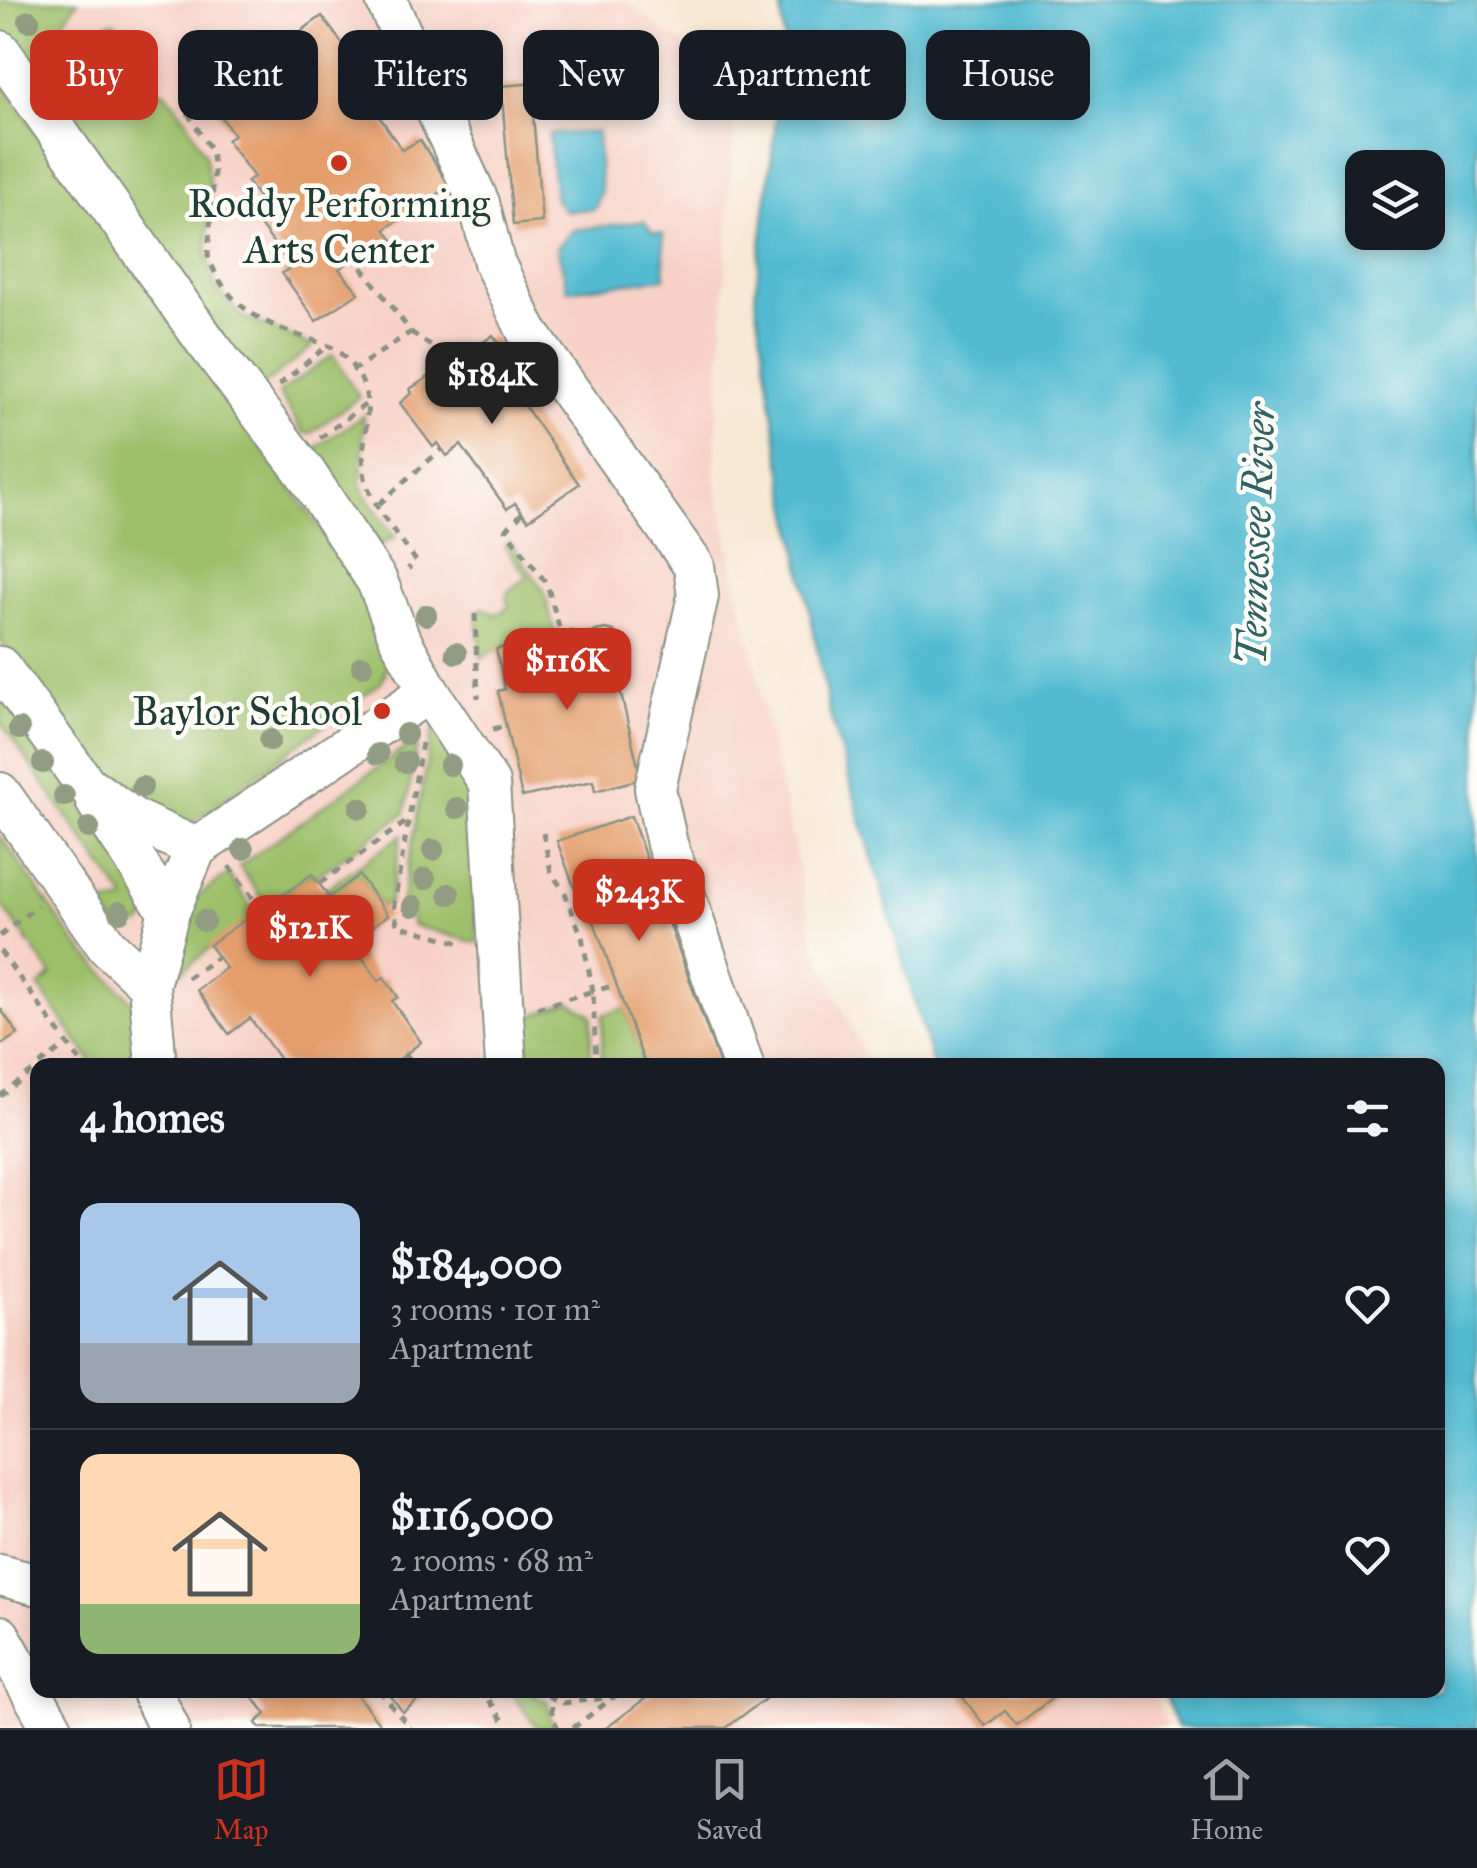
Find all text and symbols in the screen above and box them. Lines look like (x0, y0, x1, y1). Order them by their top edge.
chip: Buy (30, 30, 158, 120)
chip: Rent (178, 30, 318, 120)
chip: Filters (338, 30, 503, 120)
chip: New (523, 30, 659, 120)
chip: Apartment (679, 30, 906, 120)
chip: House (926, 30, 1090, 120)
map controls (1345, 150, 1445, 250)
button: layers (1345, 150, 1445, 250)
marker: Roddy Performing Arts Center (328, 152, 350, 174)
place label: Roddy Performing Arts Center (188, 179, 491, 274)
pin: $184K (422, 342, 562, 427)
text: $184K (447, 355, 537, 394)
water label: Tennessee River (1225, 399, 1287, 667)
pin: $116K (497, 628, 637, 713)
text: $116K (525, 641, 609, 680)
place label: Baylor School (132, 687, 362, 736)
marker: Baylor School (371, 700, 393, 722)
pin: $243K (569, 859, 709, 944)
text: $243K (595, 872, 683, 911)
pin: $121K (240, 895, 380, 980)
text: $121K (269, 908, 351, 947)
icon: filters (1340, 1091, 1395, 1146)
text: 4 homes (80, 1092, 225, 1144)
text: $184,000 (390, 1238, 563, 1290)
icon: home (160, 1243, 280, 1363)
icon: heart (1340, 1276, 1395, 1331)
text: 3 rooms · 101 m² (390, 1290, 600, 1329)
text: Apartment (390, 1329, 533, 1368)
text: $116,000 (390, 1489, 554, 1541)
icon: home (160, 1494, 280, 1614)
icon: heart (1340, 1527, 1395, 1582)
text: 2 rooms · 68 m² (390, 1541, 593, 1580)
text: Apartment (390, 1580, 533, 1619)
tab: Map (214, 1752, 269, 1847)
tab: Saved (696, 1752, 763, 1847)
tab: Home (1190, 1752, 1263, 1847)

